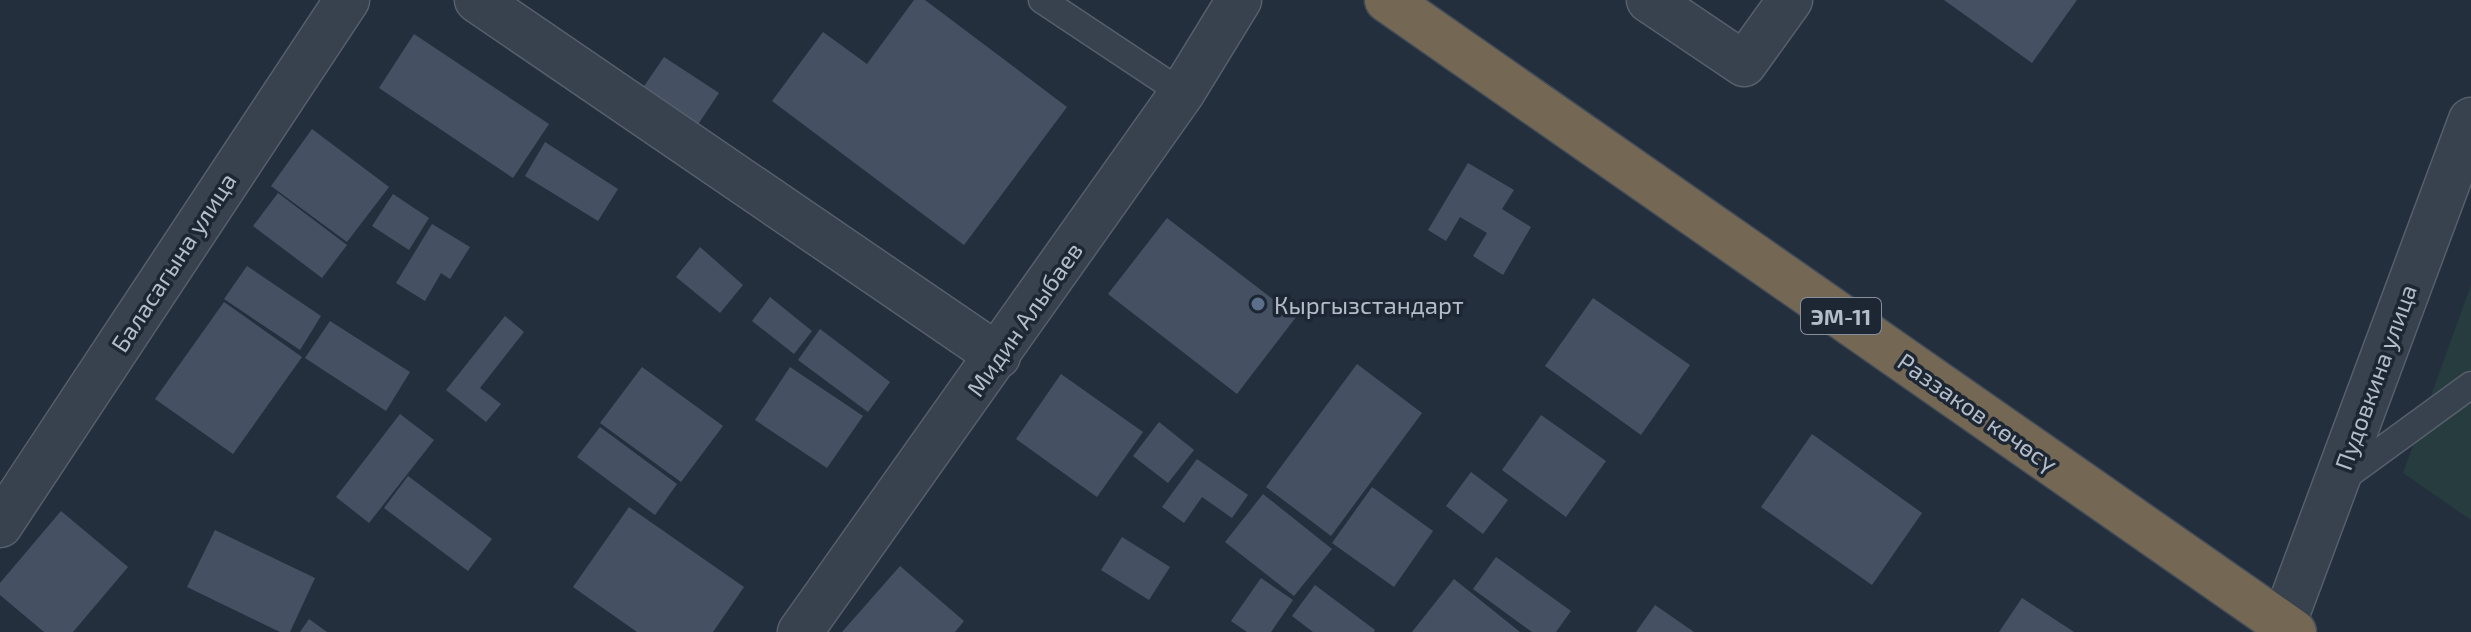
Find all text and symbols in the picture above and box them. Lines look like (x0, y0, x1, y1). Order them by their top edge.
street label: Баласагына улица (104, 167, 242, 357)
street label: Мидин Алыбаев (960, 236, 1088, 402)
street label: Пудовкина улица (2328, 280, 2423, 474)
place label: Кыргызстандарт (1274, 290, 1464, 319)
marker: Кыргызстандарт (1249, 295, 1267, 313)
road number: ЭМ-11 (1801, 298, 1881, 334)
street label: Раззаков көчөсү (1893, 346, 2063, 478)

